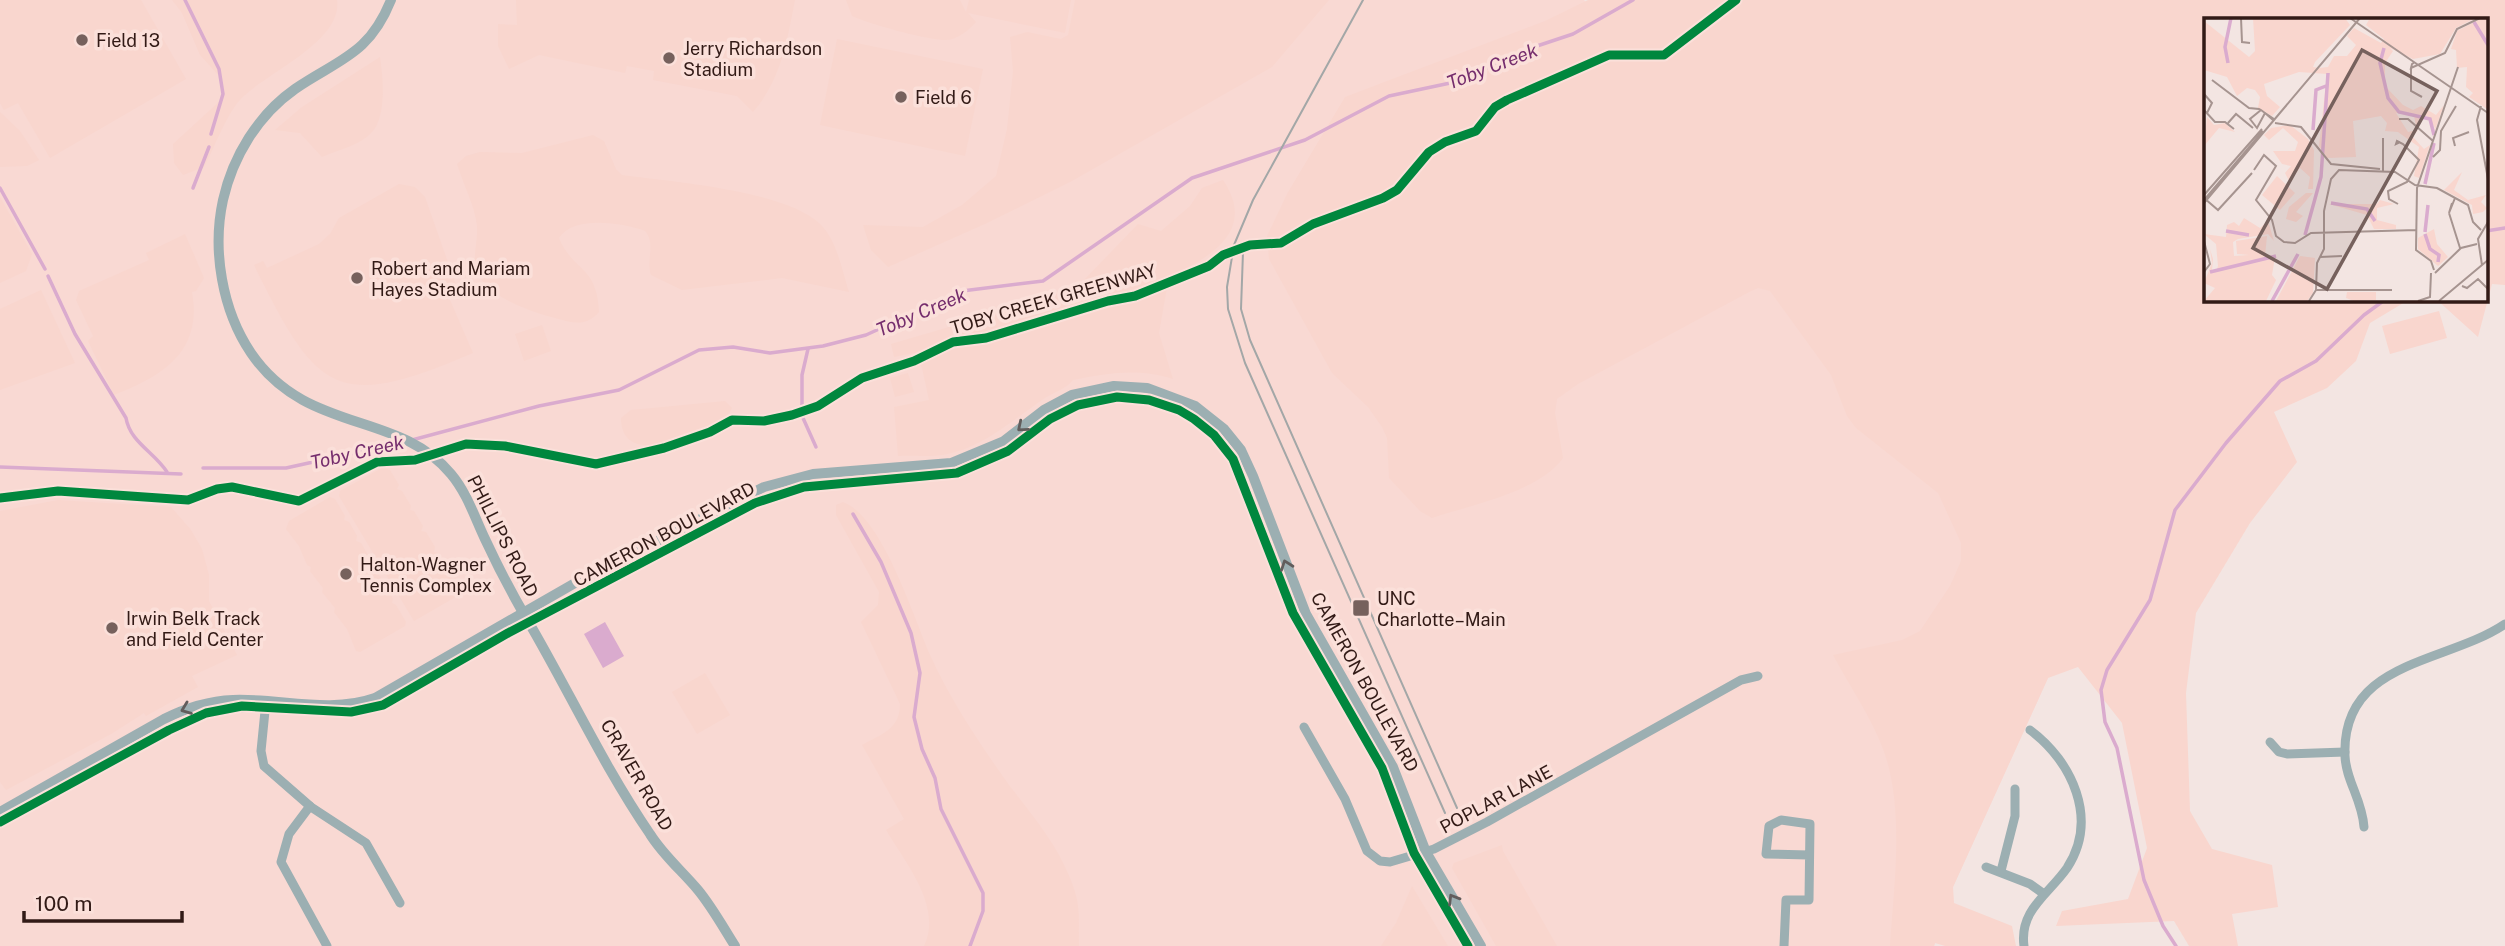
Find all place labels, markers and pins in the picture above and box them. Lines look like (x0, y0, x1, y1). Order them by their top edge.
place label: Field 13 (96, 30, 160, 51)
marker: Field 13 (74, 32, 90, 48)
place label: Jerry Richardson Stadium (683, 38, 822, 80)
marker: Jerry Richardson Stadium (661, 50, 677, 66)
place label: Field 6 (915, 87, 972, 108)
marker: Field 6 (893, 89, 909, 105)
place label: Robert and Mariam Hayes Stadium (371, 258, 530, 300)
marker: Robert and Mariam Hayes Stadium (349, 270, 365, 286)
place label: Halton-Wagner Tennis Complex (360, 554, 492, 596)
marker: Halton-Wagner Tennis Complex (338, 566, 354, 582)
place label: UNC Charlotte–Main (1377, 588, 1506, 630)
marker: UNC Charlotte–Main (1351, 598, 1371, 618)
place label: Irwin Belk Track and Field Center (126, 608, 263, 650)
marker: Irwin Belk Track and Field Center (104, 620, 120, 636)

